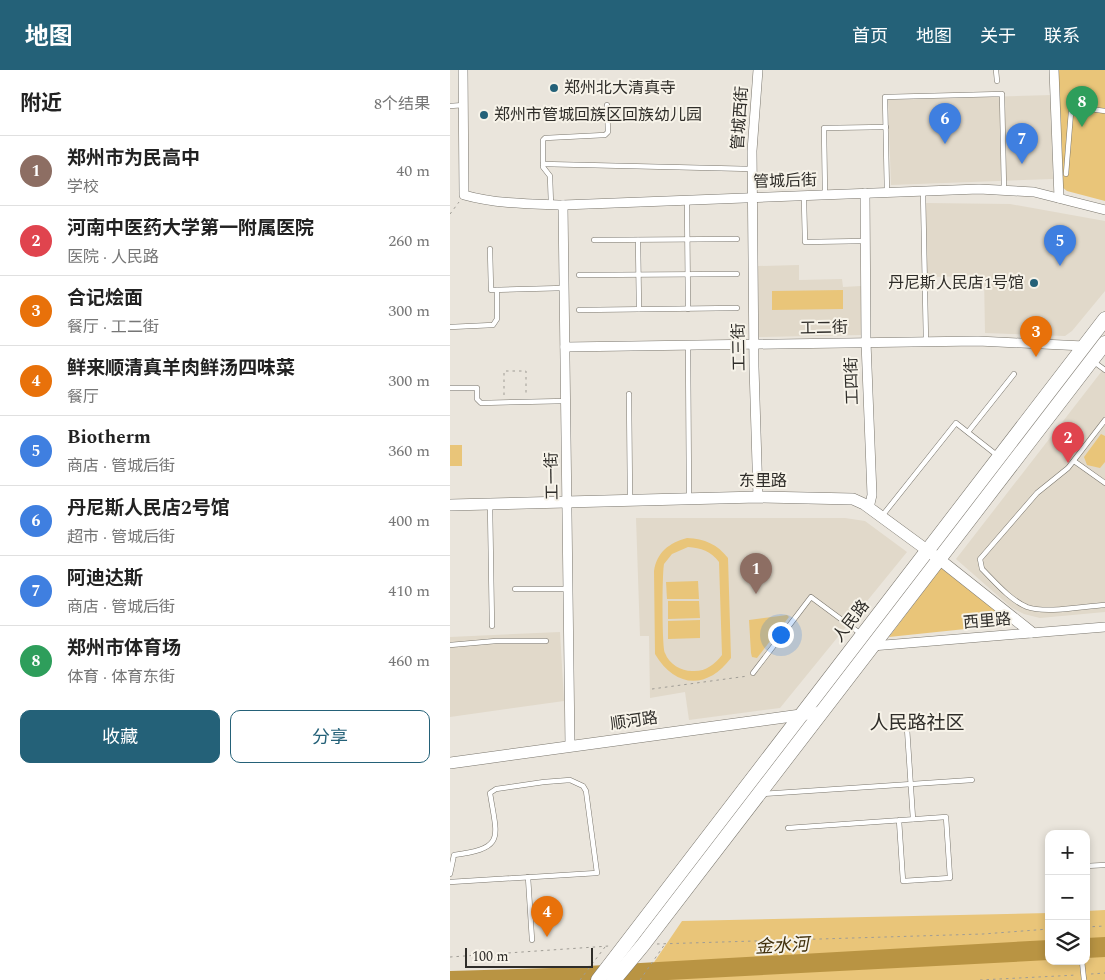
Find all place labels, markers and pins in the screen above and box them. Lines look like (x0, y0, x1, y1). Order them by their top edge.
place label: 郑州北大清真寺 (564, 76, 676, 100)
marker: 郑州北大清真寺 (548, 82, 560, 94)
pin: 8 (1066, 86, 1098, 127)
place label: 郑州市管城回族区回族幼儿园 (494, 103, 702, 127)
pin: 6 (929, 103, 961, 144)
marker: 郑州市管城回族区回族幼儿园 (478, 109, 490, 121)
pin: 7 (1006, 123, 1038, 164)
pin: 5 (1044, 225, 1076, 266)
place label: 丹尼斯人民店1号馆 (888, 271, 1024, 295)
marker: 丹尼斯人民店1号馆 (1028, 277, 1040, 289)
pin: 3 (1020, 316, 1052, 357)
pin: 2 (1052, 422, 1084, 463)
pin: 1 (740, 553, 772, 594)
pin: 4 (531, 896, 563, 937)

